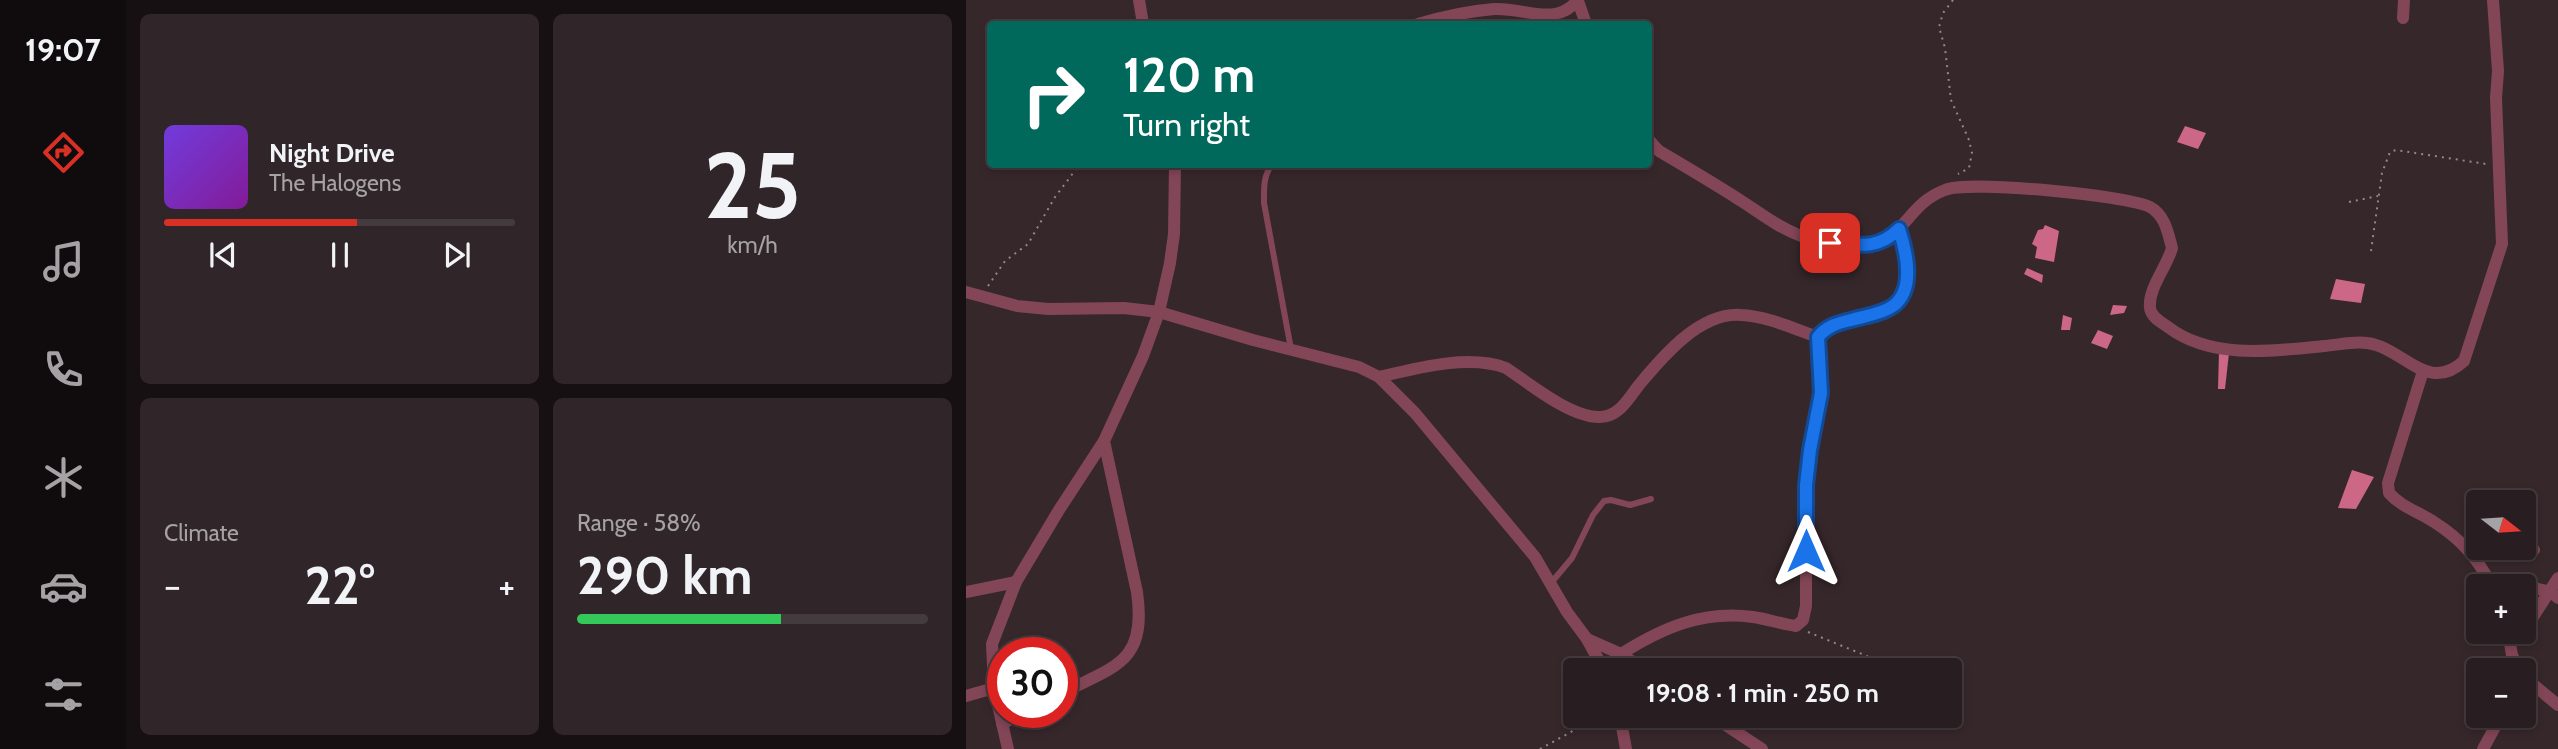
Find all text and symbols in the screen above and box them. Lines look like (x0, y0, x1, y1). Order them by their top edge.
text: 19:07 (25, 30, 101, 69)
text: 120 m (1123, 45, 1255, 104)
icon: right (1008, 49, 1099, 140)
text: Turn right (1123, 105, 1250, 144)
icon: directions (39, 128, 88, 177)
text: 25 (704, 130, 801, 241)
text: Night Drive (269, 137, 395, 169)
text: The Halogens (269, 169, 401, 197)
pin (1800, 213, 1860, 273)
icon: arrive (1811, 224, 1849, 262)
text: km/h (727, 231, 778, 259)
icon: previous (204, 236, 242, 274)
icon: pause (321, 236, 359, 274)
icon: next (438, 236, 476, 274)
icon: music (39, 237, 88, 286)
icon: phone (39, 345, 88, 394)
icon: climate (39, 453, 88, 502)
north arrow (2466, 490, 2536, 560)
map controls (2466, 490, 2536, 728)
text: Range · 58% (577, 509, 701, 537)
position arrow (1769, 514, 1843, 588)
text: Climate (164, 519, 239, 547)
text: 290 km (577, 544, 753, 607)
text: 22° (304, 554, 375, 617)
icon: car (39, 562, 88, 611)
text: − (164, 562, 181, 609)
text: + (498, 562, 515, 609)
button: + (2466, 574, 2536, 644)
speed limit sign: 30 (987, 637, 1078, 728)
button: − (2466, 658, 2536, 728)
icon: filters (39, 670, 88, 719)
text: 19:08 · 1 min · 250 m (1646, 677, 1879, 709)

